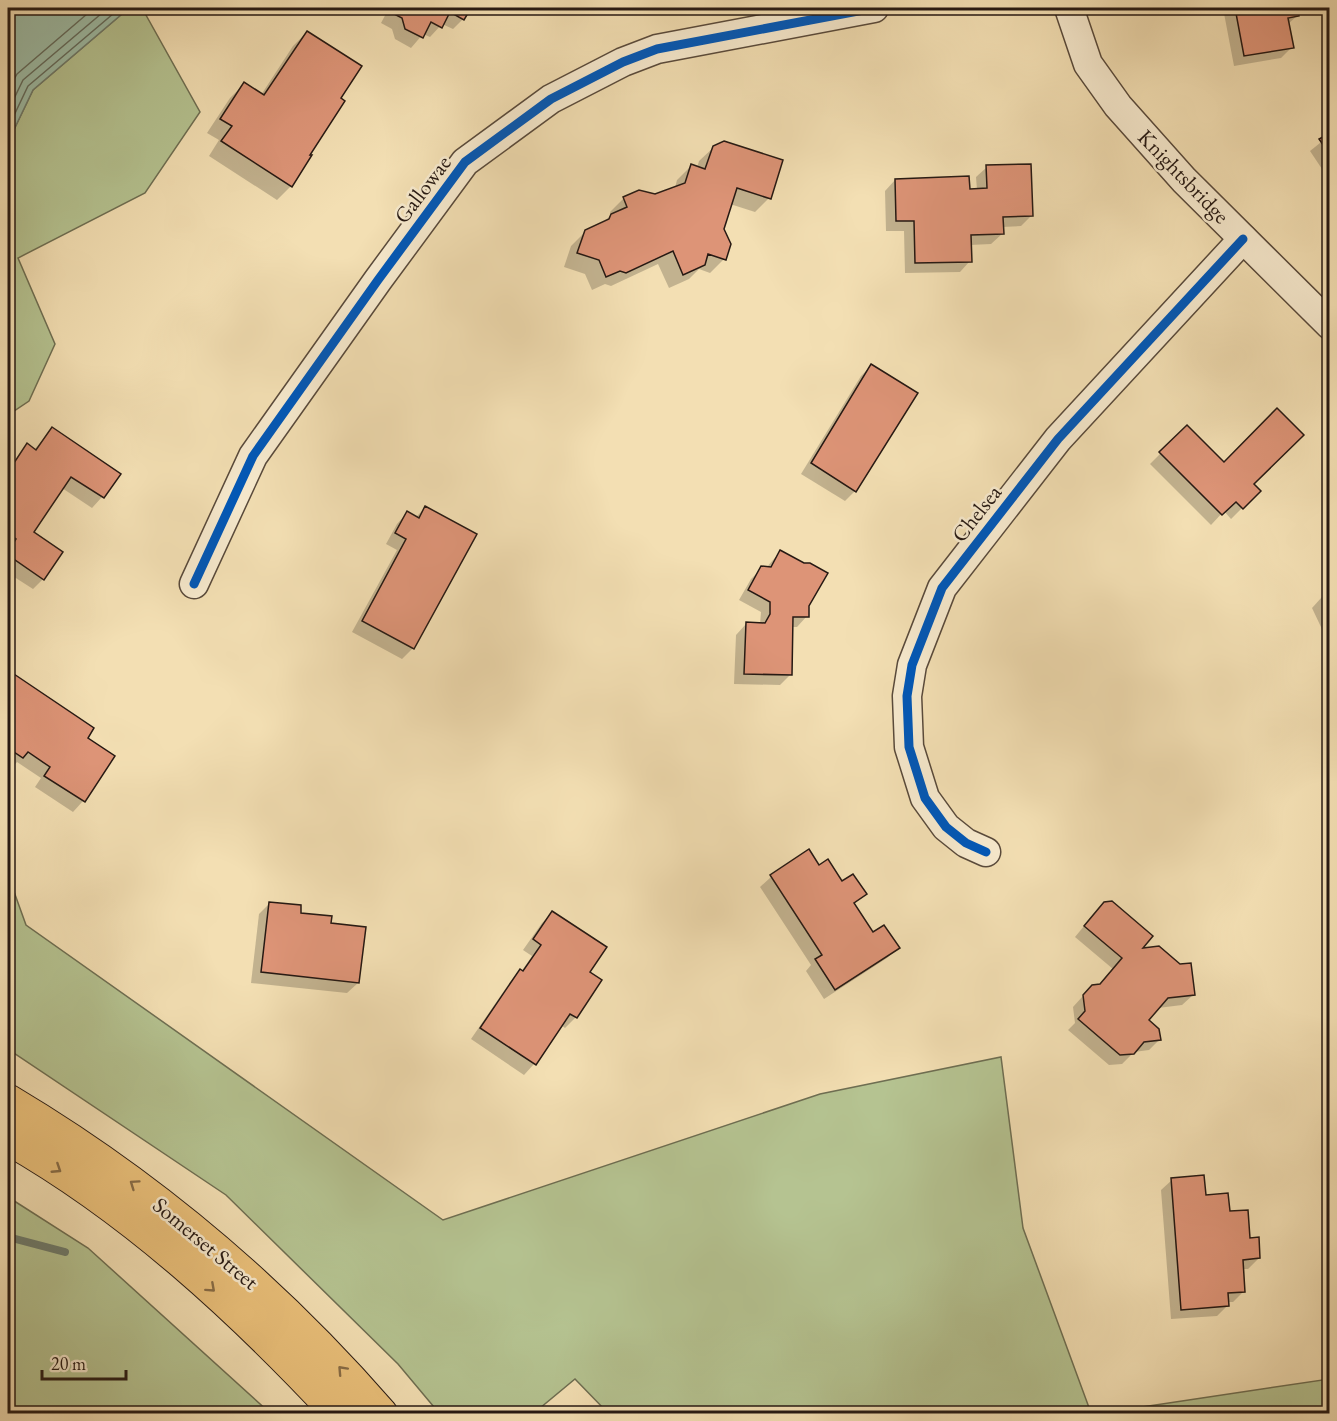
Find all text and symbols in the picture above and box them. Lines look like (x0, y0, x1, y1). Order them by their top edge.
street label: Knightsbridge (1131, 123, 1236, 230)
street label: Gallowae (387, 149, 458, 229)
street label: Chelsea (945, 478, 1008, 548)
one-way arrow (51, 1162, 61, 1174)
one-way arrow (130, 1180, 141, 1191)
street label: Somerset Street (147, 1191, 265, 1296)
one-way arrow (205, 1281, 215, 1292)
scale bar (42, 1343, 126, 1381)
text: 20 m (51, 1352, 86, 1375)
one-way arrow (338, 1367, 349, 1377)

